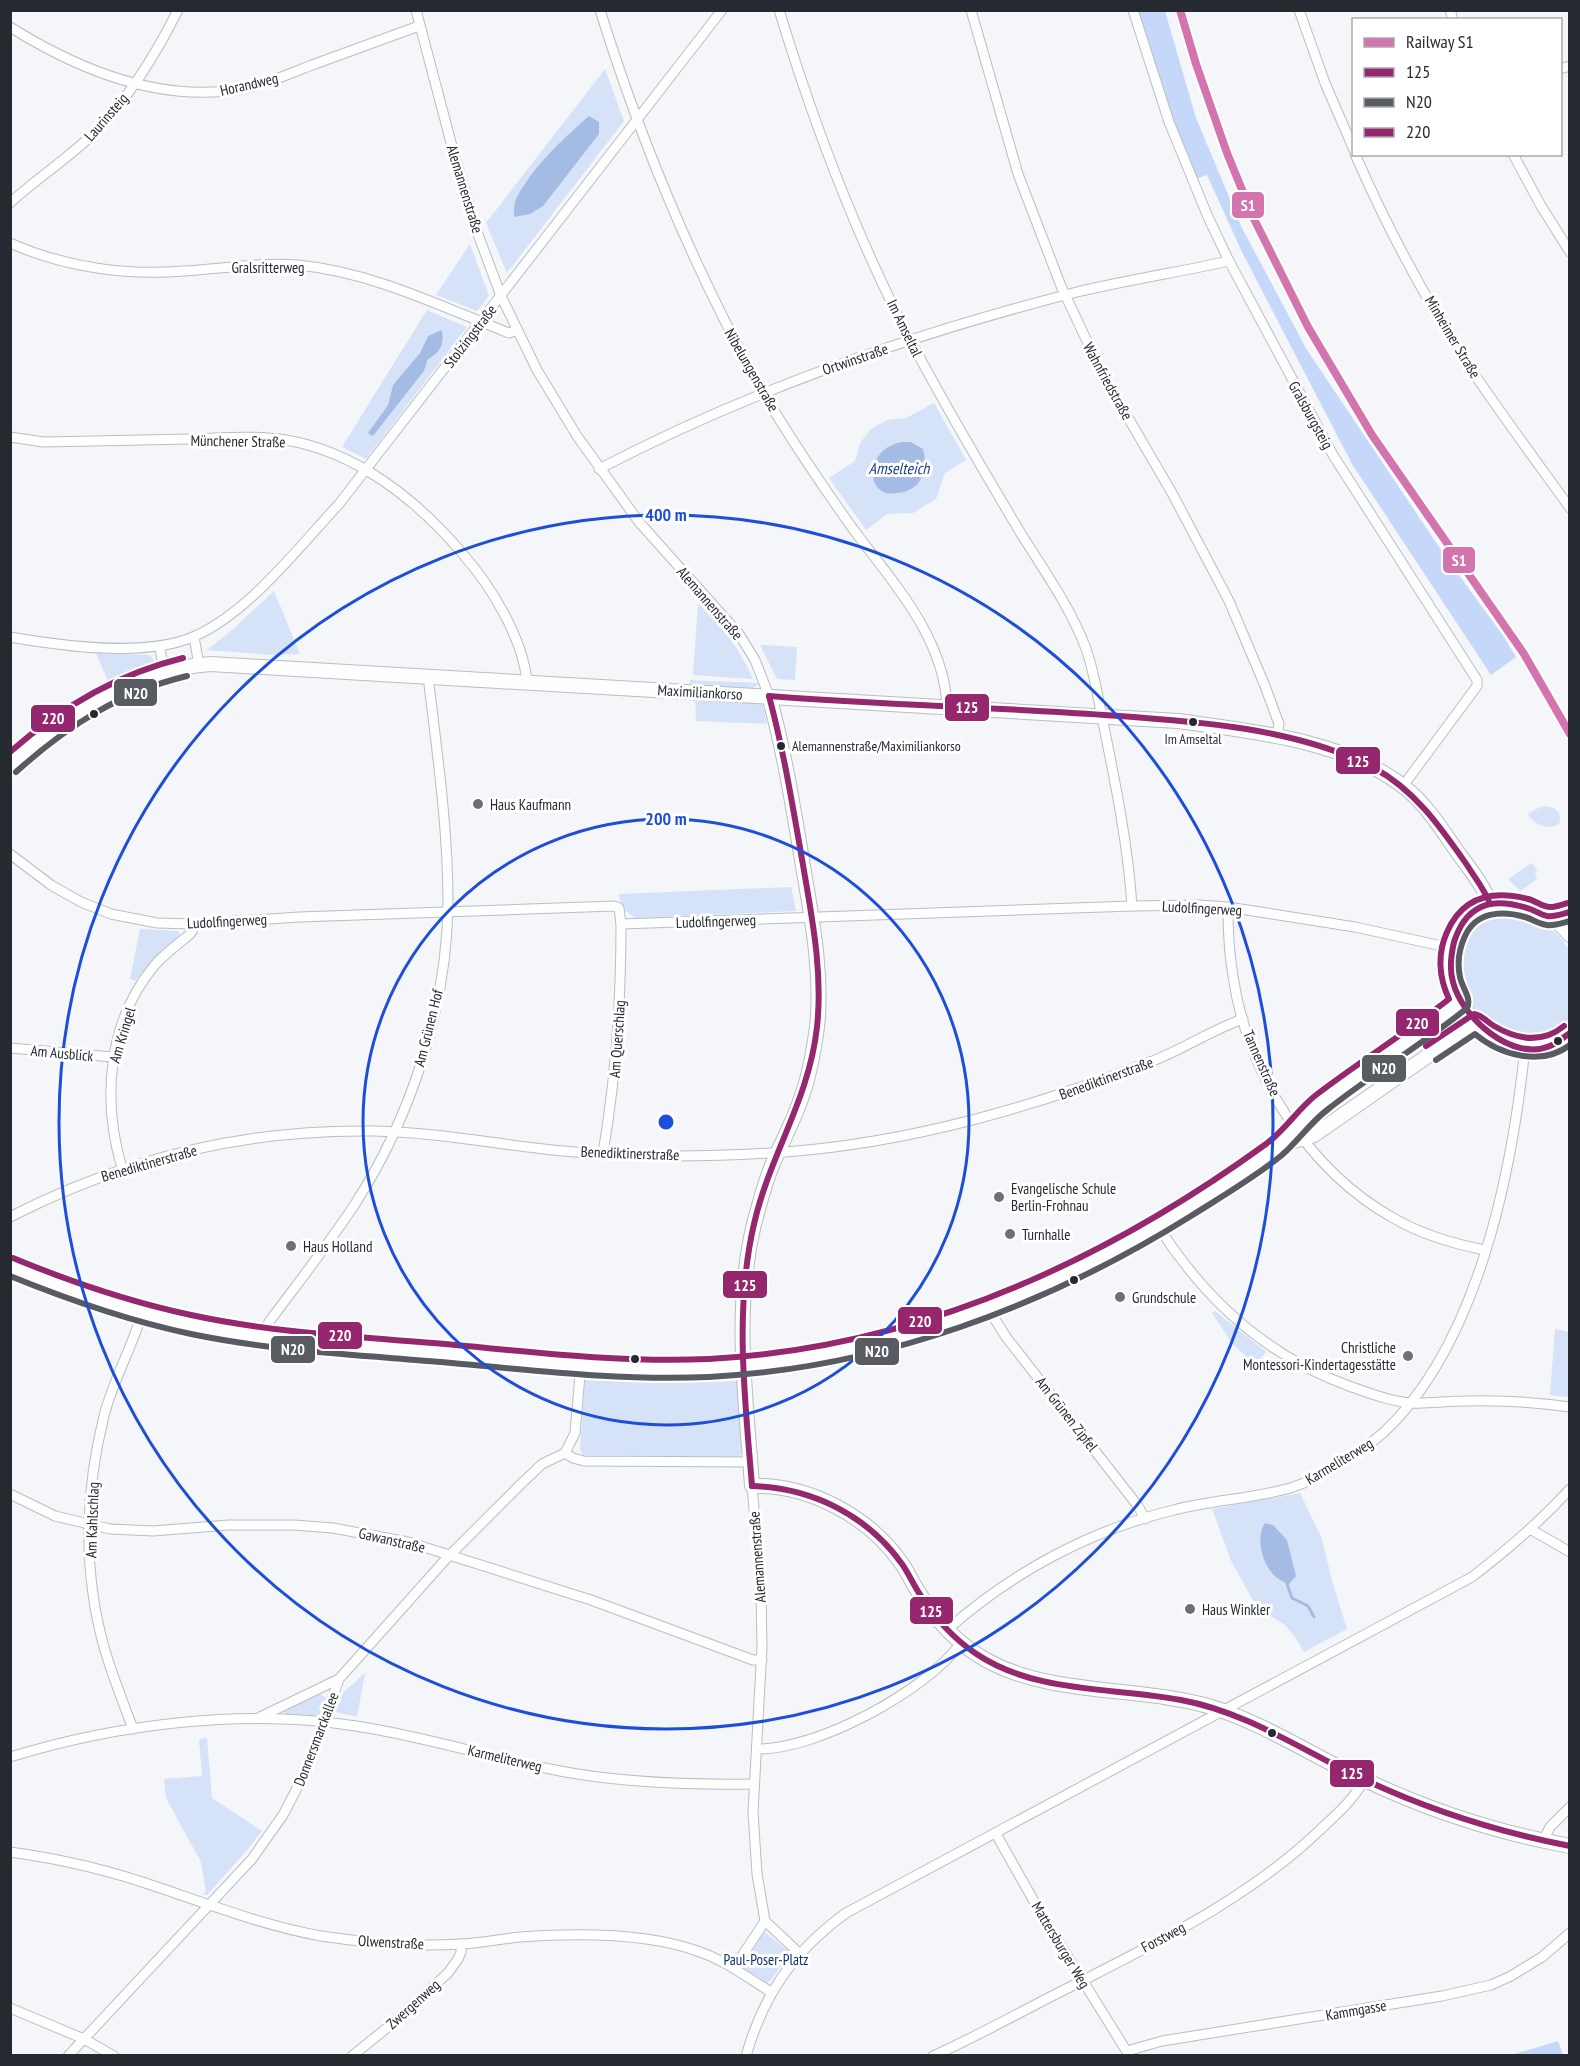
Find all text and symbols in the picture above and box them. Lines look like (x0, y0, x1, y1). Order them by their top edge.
legend (1352, 18, 1562, 156)
text: Railway S1 (1406, 30, 1474, 53)
text: 125 (1406, 60, 1430, 83)
street label: Horandweg (218, 68, 280, 100)
street label: Laurinsteig (80, 89, 132, 145)
text: N20 (1406, 90, 1432, 113)
text: 220 (1406, 120, 1430, 143)
street label: Alemannenstraße (443, 143, 487, 235)
line badge: S1 (1231, 191, 1265, 219)
text: S1 (1241, 195, 1255, 215)
street label: Gralsritterweg (231, 258, 305, 277)
street label: Minheimer Straße (1421, 292, 1485, 382)
street label: Im Amseltal (883, 296, 927, 360)
street label: Stolzingstraße (439, 301, 501, 371)
street label: Nibelungenstraße (721, 325, 783, 415)
street label: Ortwinstraße (820, 339, 890, 379)
street label: Wahnfriedstraße (1079, 339, 1137, 423)
street label: Gralsburgsteig (1285, 378, 1337, 452)
street label: Münchener Straße (190, 431, 286, 451)
water label: Amselteich (869, 458, 930, 478)
text: 400 m (645, 503, 687, 526)
line badge: S1 (1442, 546, 1476, 574)
text: S1 (1452, 550, 1466, 570)
street label: Alemannenstraße (673, 562, 747, 644)
line badge: N20 (113, 678, 158, 707)
street label: Maximiliankorso (657, 680, 743, 704)
text: N20 (124, 683, 148, 703)
line badge: 125 (944, 693, 990, 722)
text: 125 (956, 697, 978, 717)
line badge: 220 (30, 704, 76, 733)
text: 220 (42, 708, 65, 728)
unlabelled marker (88, 708, 100, 720)
marker: Im Amseltal (1187, 716, 1199, 728)
place label: Im Amseltal (1164, 730, 1222, 748)
place label: Alemannenstraße/Maximiliankorso (792, 737, 961, 755)
marker: Alemannenstraße/Maximiliankorso (775, 740, 787, 752)
line badge: 125 (1335, 746, 1381, 775)
text: 125 (1347, 751, 1369, 771)
place label: Haus Kaufmann (490, 795, 571, 814)
marker: Haus Kaufmann (471, 797, 485, 811)
text: 200 m (645, 807, 687, 830)
street label: Ludolfingerweg (1161, 896, 1243, 920)
street label: Ludolfingerweg (186, 909, 268, 933)
street label: Ludolfingerweg (676, 910, 756, 932)
street label: Am Grünen Hof (409, 986, 447, 1069)
street label: Am Querschlag (605, 999, 629, 1079)
street label: Am Kringel (105, 1004, 140, 1065)
line badge: 220 (1395, 1008, 1440, 1037)
text: 220 (1406, 1013, 1429, 1033)
street label: Tannenstraße (1239, 1027, 1285, 1099)
unlabelled marker (1552, 1035, 1564, 1047)
street label: Am Ausblick (30, 1041, 94, 1065)
street label: Benediktinerstraße (1056, 1052, 1156, 1104)
line badge: N20 (1361, 1054, 1407, 1083)
text: N20 (1372, 1058, 1396, 1078)
centre of rings (656, 1112, 676, 1132)
street label: Benediktinerstraße (99, 1140, 199, 1186)
street label: Benediktinerstraße (580, 1142, 680, 1164)
place label: Evangelische Schule Berlin-Frohnau (1011, 1179, 1116, 1215)
marker: Evangelische Schule Berlin-Frohnau (992, 1190, 1006, 1204)
place label: Turnhalle (1022, 1225, 1070, 1244)
marker: Turnhalle (1003, 1227, 1017, 1241)
place label: Haus Holland (303, 1237, 372, 1256)
marker: Haus Holland (284, 1239, 298, 1253)
line badge: 125 (722, 1270, 768, 1299)
unlabelled marker (1068, 1274, 1080, 1286)
text: 125 (734, 1275, 756, 1295)
place label: Grundschule (1132, 1288, 1196, 1307)
marker: Grundschule (1113, 1290, 1127, 1304)
line badge: 220 (897, 1306, 943, 1335)
text: 220 (909, 1311, 932, 1331)
line badge: 220 (317, 1321, 363, 1350)
text: 220 (329, 1325, 352, 1345)
line badge: N20 (270, 1335, 316, 1364)
line badge: N20 (854, 1337, 900, 1366)
place label: Christliche Montessori-Kindertagesstätte (1243, 1338, 1396, 1374)
text: N20 (281, 1339, 305, 1359)
text: N20 (865, 1341, 889, 1361)
marker: Christliche Montessori-Kindertagesstätte (1401, 1349, 1415, 1363)
unlabelled marker (629, 1353, 641, 1365)
street label: Am Grünen Zipfel (1032, 1373, 1102, 1456)
street label: Karmeliterweg (1302, 1433, 1376, 1489)
street label: Am Kahlschlag (81, 1482, 103, 1558)
street label: Alemannenstraße (744, 1511, 770, 1603)
street label: Gawanstraße (357, 1523, 427, 1557)
line badge: 125 (909, 1596, 954, 1625)
place label: Haus Winkler (1202, 1600, 1271, 1619)
text: 125 (920, 1601, 942, 1621)
marker: Haus Winkler (1183, 1602, 1197, 1616)
street label: Donnersmarckallee (289, 1689, 343, 1789)
unlabelled marker (1266, 1727, 1278, 1739)
street label: Karmeliterweg (466, 1740, 544, 1776)
line badge: 125 (1329, 1759, 1375, 1788)
text: 125 (1341, 1763, 1363, 1783)
street label: Mattersburger Weg (1028, 1898, 1094, 1992)
street label: Forstweg (1138, 1918, 1188, 1956)
street label: Olwenstraße (358, 1931, 424, 1953)
park label: Paul-Poser-Platz (723, 1950, 809, 1969)
street label: Zwergenweg (382, 1975, 444, 2033)
street label: Kammgasse (1324, 1995, 1388, 2025)

